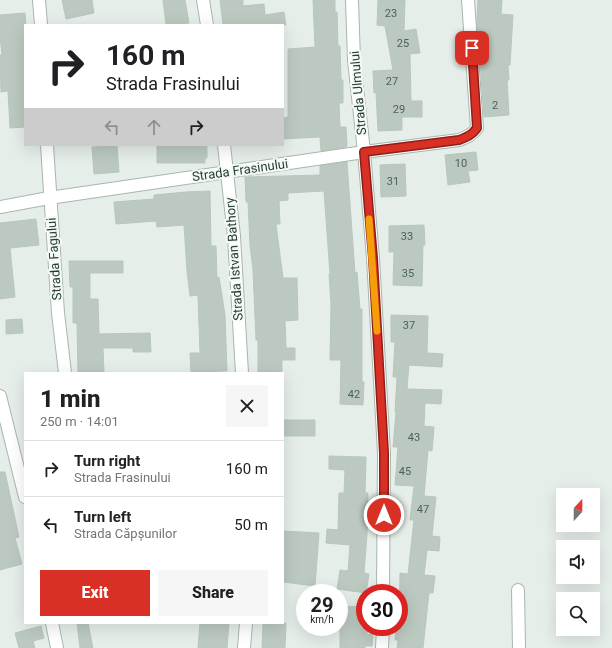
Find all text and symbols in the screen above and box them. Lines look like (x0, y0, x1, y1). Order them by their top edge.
house number: 23 (385, 7, 397, 20)
pin (455, 31, 489, 65)
house number: 25 (397, 37, 409, 50)
icon: arrive (461, 37, 483, 59)
text: 160 m (106, 39, 185, 72)
icon: right (40, 40, 92, 92)
street label: Strada Ulmului (347, 50, 369, 136)
text: Strada Frasinului (106, 73, 240, 94)
house number: 27 (386, 75, 398, 88)
house number: 2 (492, 99, 498, 112)
house number: 29 (393, 103, 405, 116)
icon: left (101, 116, 123, 138)
icon: ahead (143, 116, 165, 138)
icon: right (185, 116, 207, 138)
street label: Strada Frasinului (191, 156, 289, 184)
house number: 10 (455, 157, 467, 170)
house number: 31 (387, 175, 399, 188)
street label: Strada Istvan Bathory (222, 197, 246, 321)
street label: Strada Fagului (44, 217, 64, 301)
house number: 33 (401, 230, 413, 243)
house number: 35 (402, 267, 414, 280)
house number: 37 (403, 319, 415, 332)
text: 1 min (40, 385, 101, 413)
button: close (226, 385, 268, 427)
house number: 42 (348, 388, 360, 401)
text: 250 m · 14:01 (40, 414, 119, 429)
house number: 43 (408, 431, 420, 444)
text: Turn right (74, 452, 140, 470)
icon: right (40, 458, 62, 480)
text: 160 m (226, 460, 268, 478)
house number: 45 (399, 465, 411, 478)
text: Strada Frasinului (74, 470, 171, 485)
north arrow (556, 488, 600, 532)
map controls (556, 488, 600, 636)
position arrow (363, 494, 405, 536)
house number: 47 (417, 503, 429, 516)
text: Turn left (74, 508, 131, 526)
icon: left (40, 514, 62, 536)
text: 50 m (234, 516, 268, 534)
text: Strada Căpșunilor (74, 526, 177, 541)
button: sound (556, 540, 600, 584)
button: Exit (40, 570, 150, 616)
button: Share (158, 570, 268, 616)
speed limit sign: 30 (356, 584, 408, 636)
button: search (556, 592, 600, 636)
text: 29 (311, 593, 333, 617)
text: km/h (310, 614, 334, 625)

